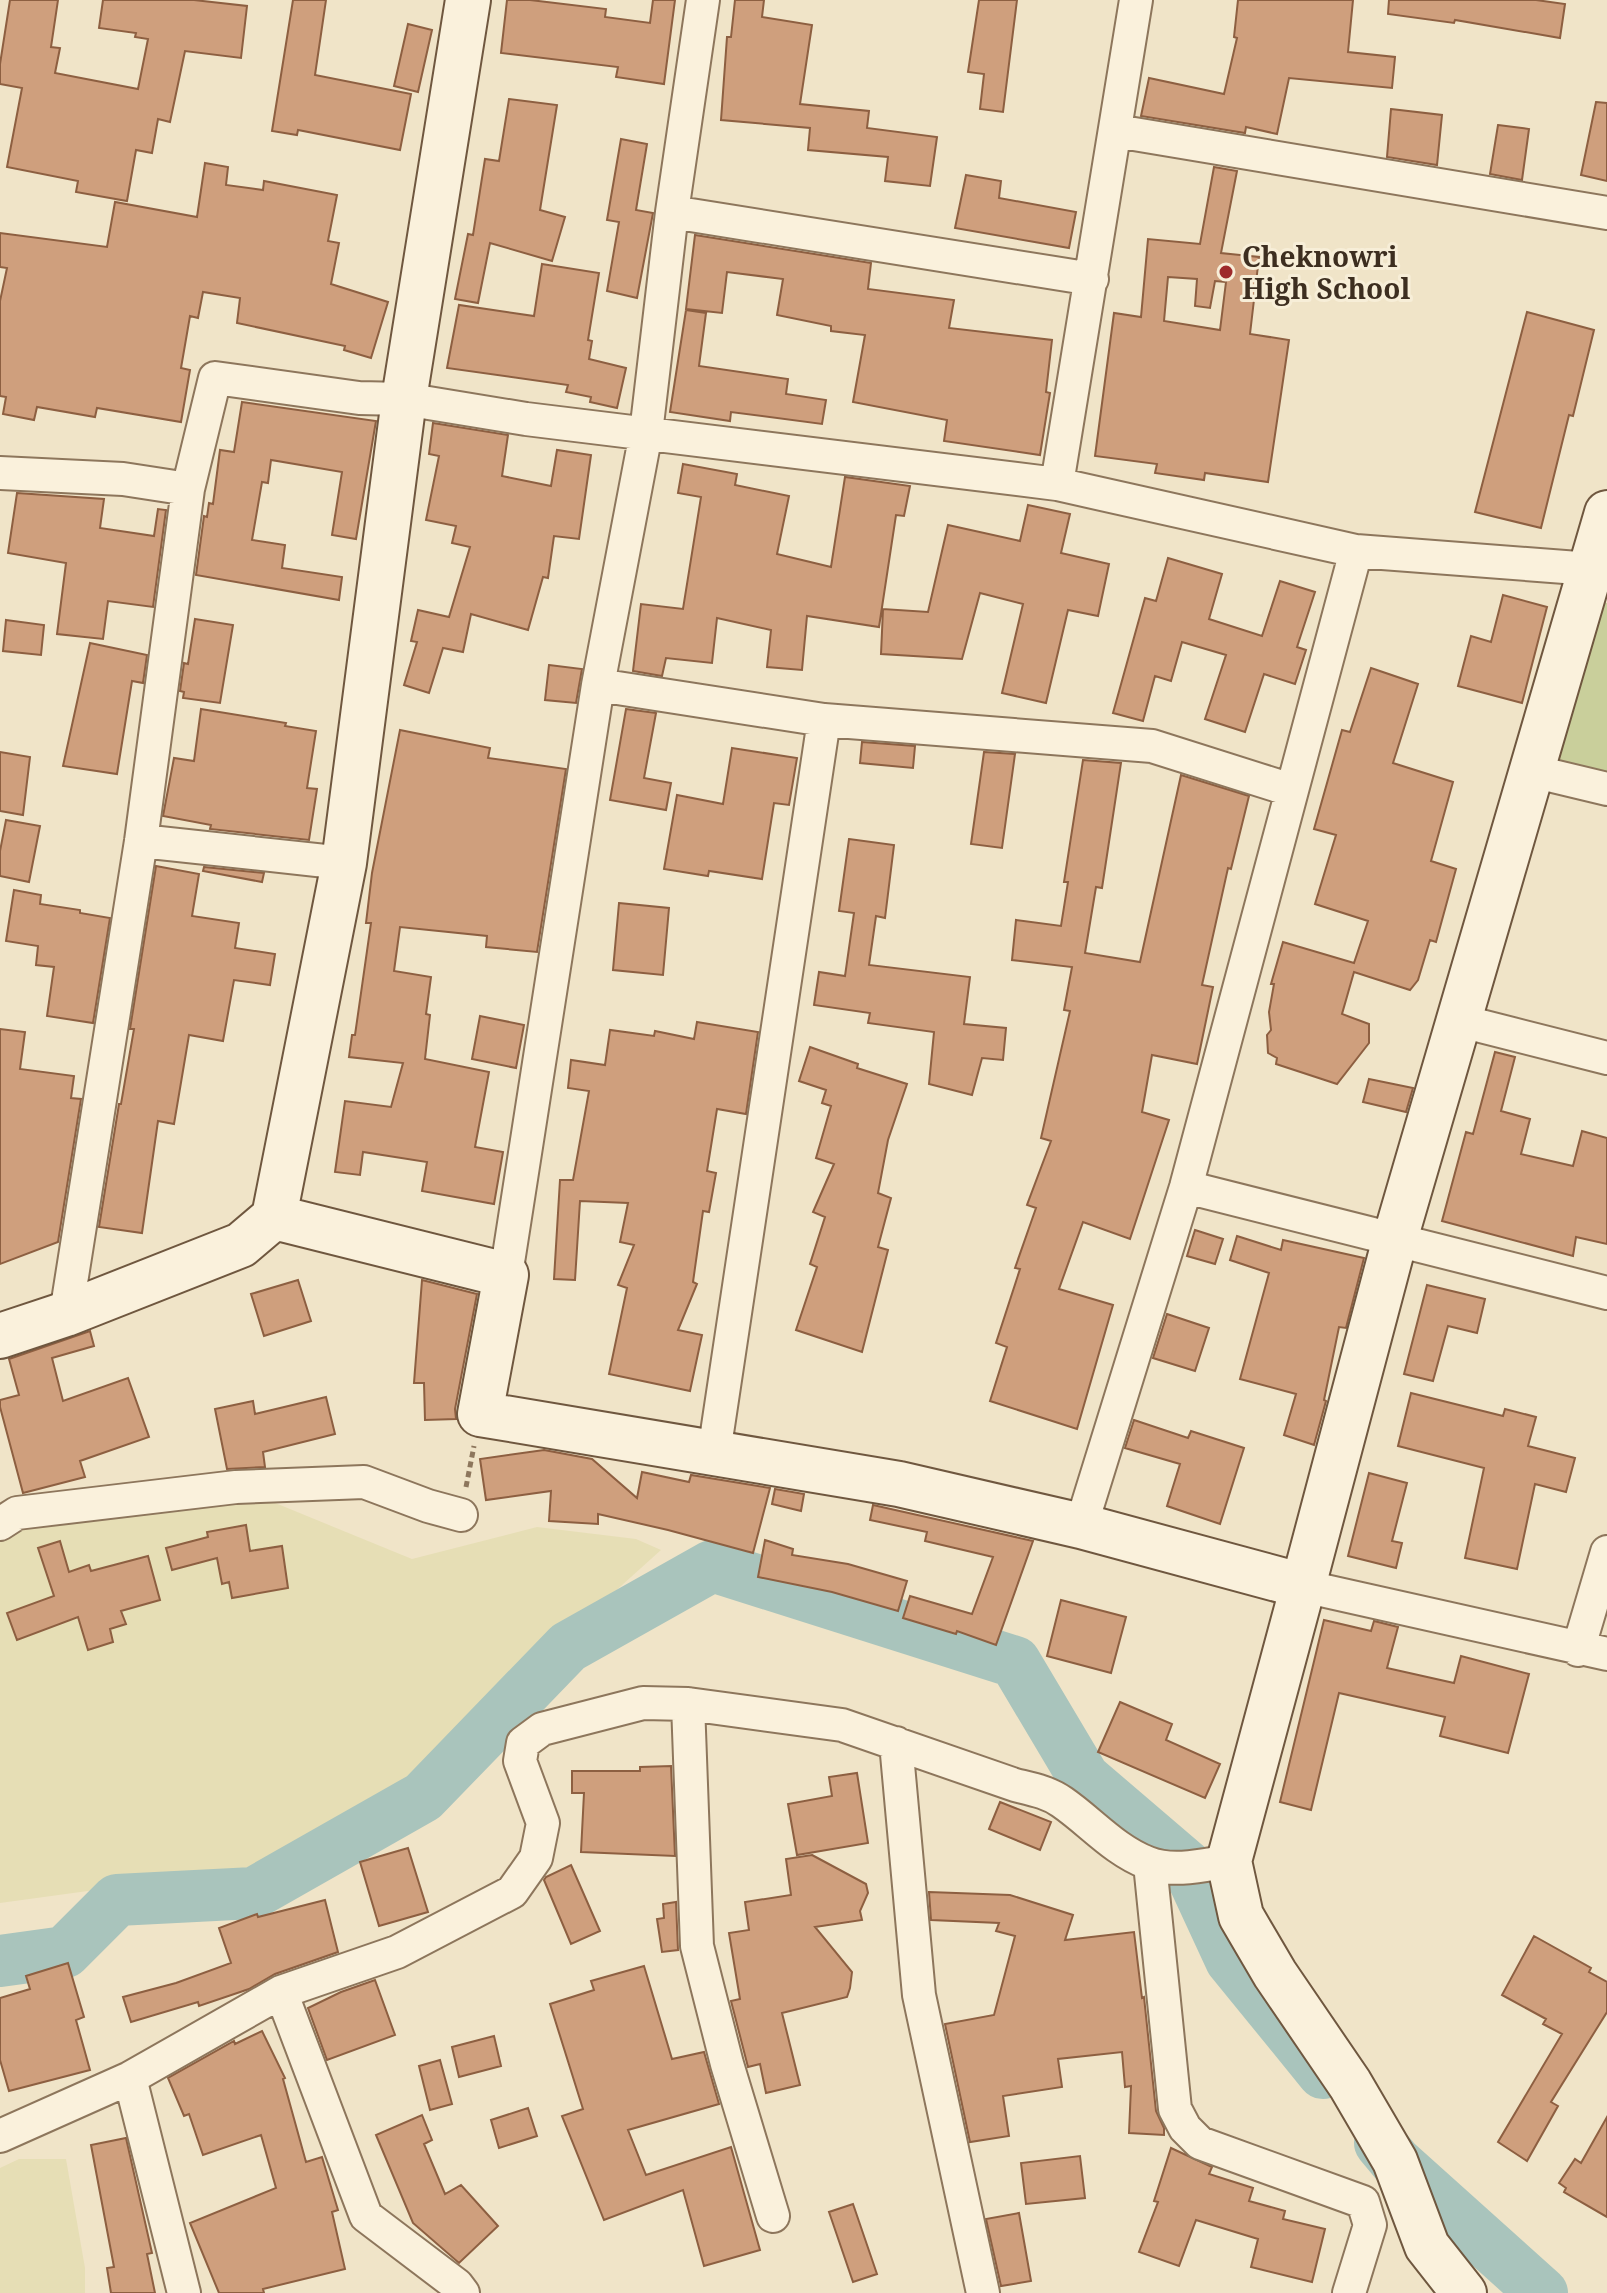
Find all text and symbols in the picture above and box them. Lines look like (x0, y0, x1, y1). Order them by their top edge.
place label: Cheknowri High School (1242, 237, 1410, 307)
marker: Cheknowri High School (1217, 263, 1235, 281)

